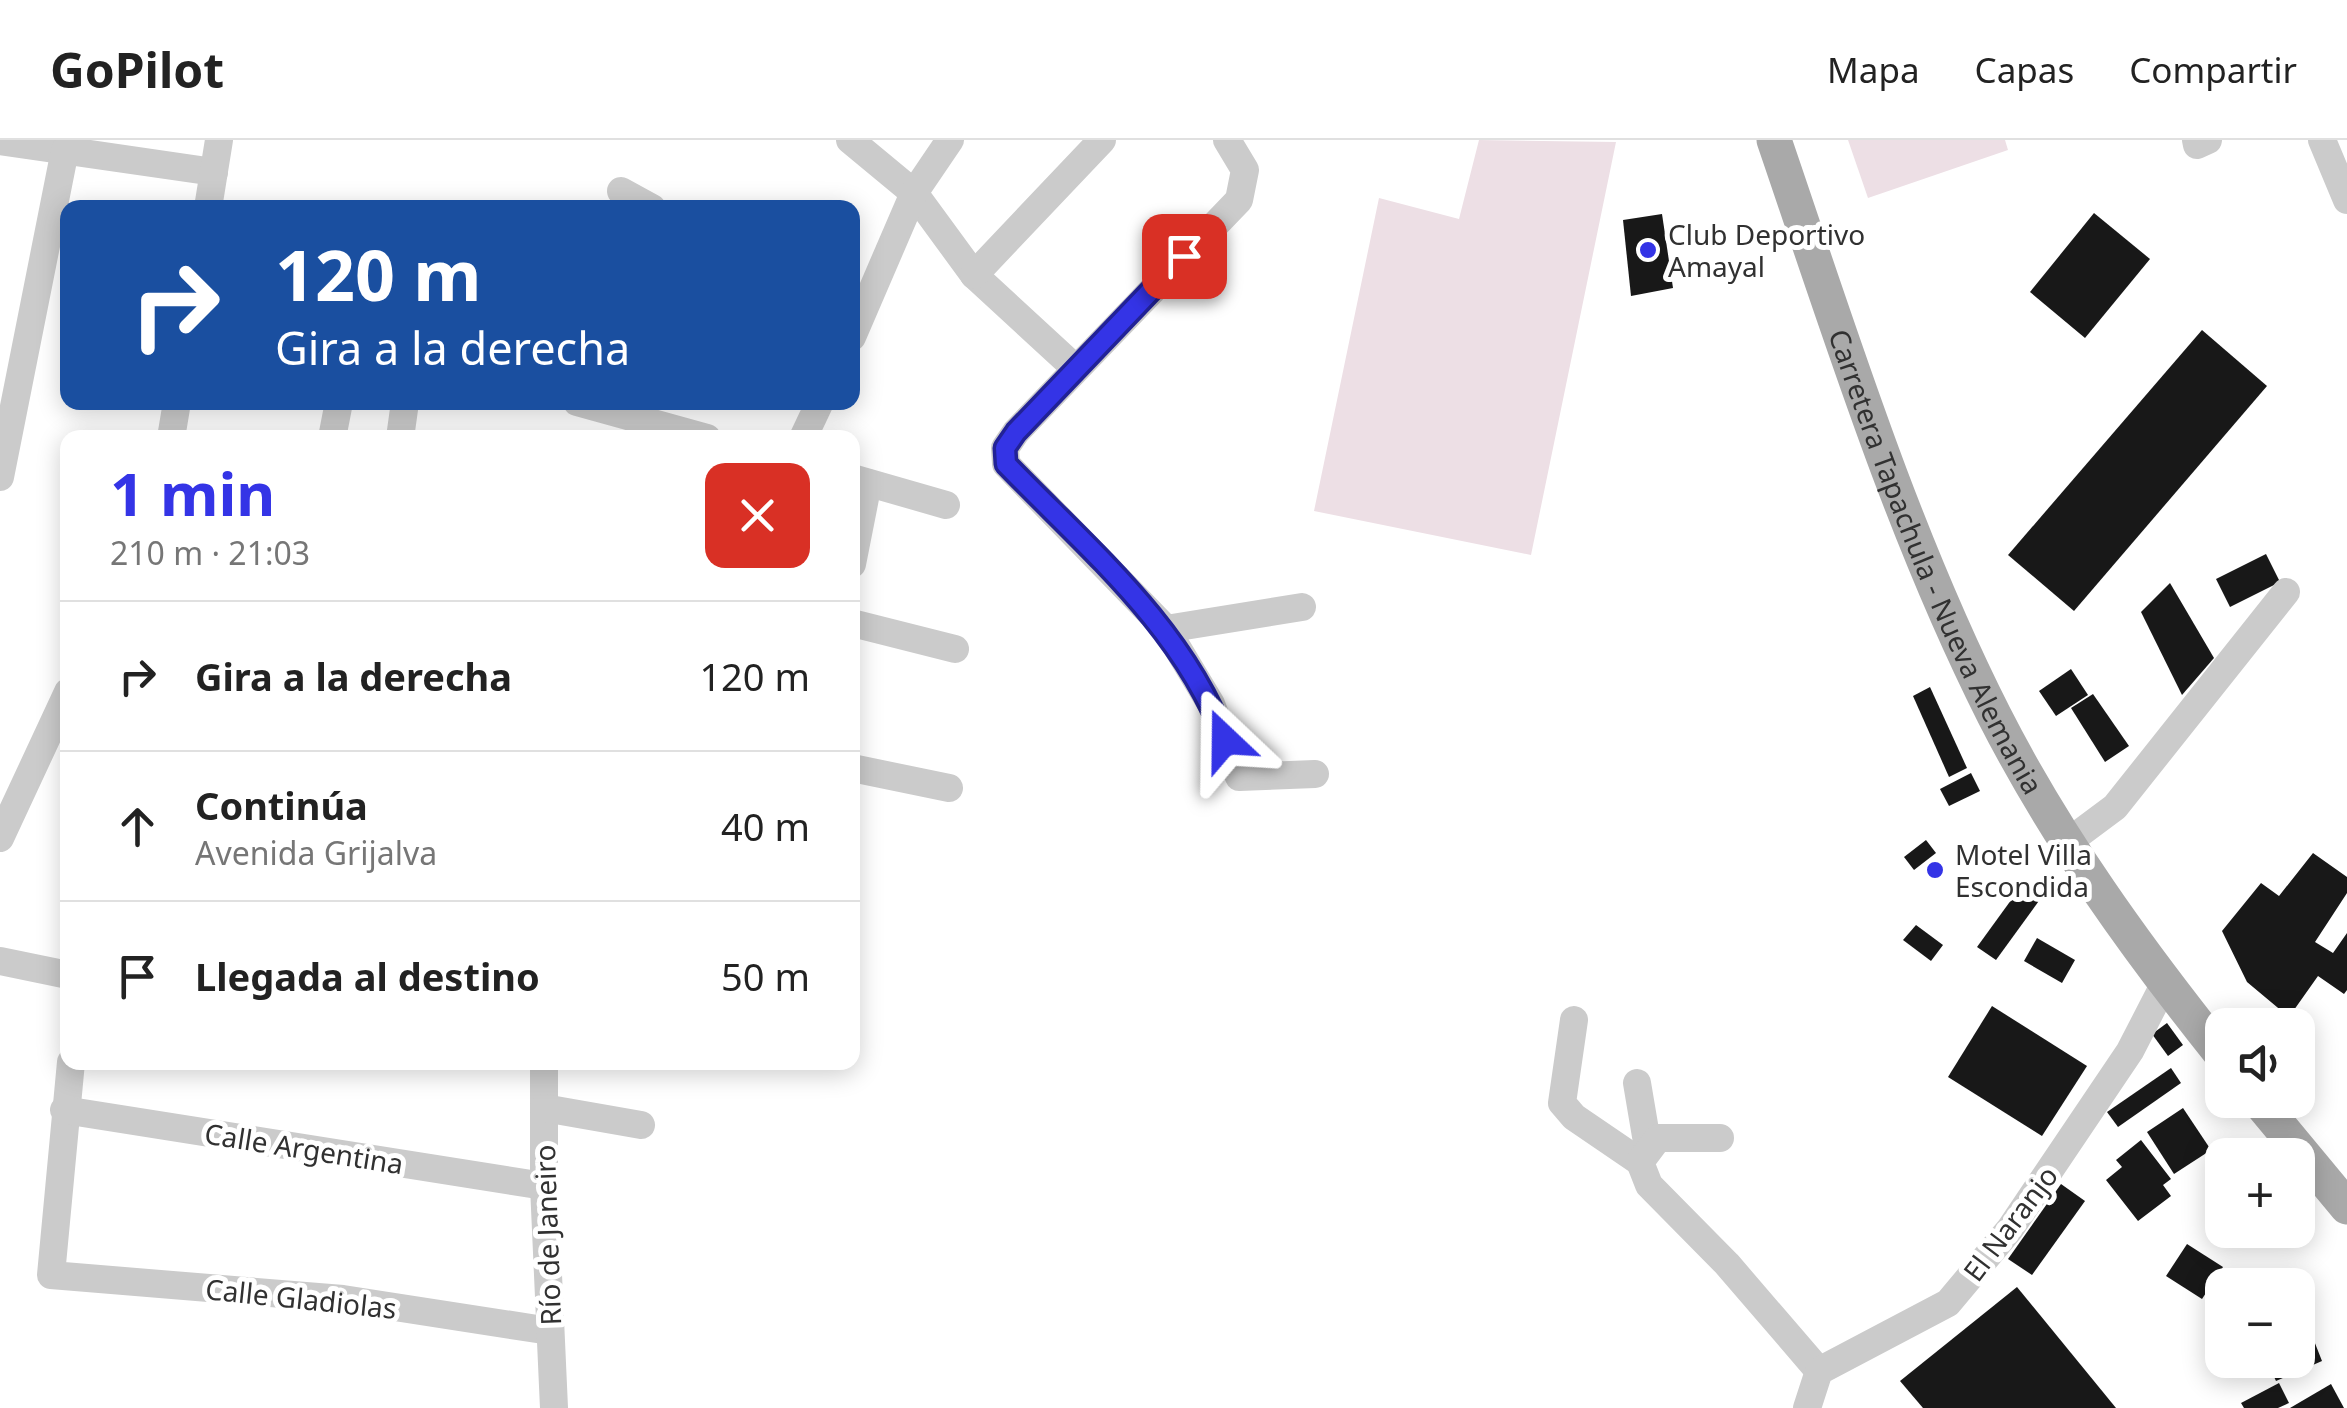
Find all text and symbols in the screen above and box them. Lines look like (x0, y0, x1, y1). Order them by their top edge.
text: GoPilot (50, 37, 224, 102)
text: Mapa (1827, 46, 1920, 93)
text: Capas (1975, 46, 2074, 93)
text: Compartir (2129, 46, 2297, 93)
pin (1142, 214, 1227, 299)
place label: Club Deportivo Amayal (1668, 215, 1865, 285)
text: 120 m (275, 226, 482, 322)
icon: arrive (1157, 229, 1212, 284)
marker: Club Deportivo Amayal (1637, 239, 1659, 261)
icon: right (110, 240, 240, 370)
text: Gira a la derecha (275, 317, 630, 378)
street label: Carretera Tapachula - Nueva Alemania (1820, 324, 2052, 801)
text: 1 min (110, 452, 275, 534)
button: close (705, 463, 810, 568)
text: 210 m · 21:03 (110, 531, 310, 574)
icon: right (110, 649, 165, 704)
text: Gira a la derecha (195, 650, 512, 702)
text: 120 m (699, 650, 810, 702)
position arrow (1173, 688, 1277, 792)
text: Continúa (195, 779, 368, 831)
icon: ahead (110, 799, 165, 854)
text: 40 m (721, 800, 810, 852)
text: Avenida Grijalva (195, 831, 437, 874)
place label: Motel Villa Escondida (1955, 835, 2092, 905)
marker: Motel Villa Escondida (1924, 859, 1946, 881)
icon: arrive (110, 949, 165, 1004)
text: Llegada al destino (195, 950, 540, 1002)
text: 50 m (721, 950, 810, 1002)
map controls (2205, 1008, 2315, 1378)
button: sound (2205, 1008, 2315, 1118)
street label: Calle Argentina (202, 1114, 406, 1182)
button: + (2205, 1138, 2315, 1248)
street label: Río de Janeiro (525, 1144, 569, 1326)
street label: El Naranjo (1954, 1158, 2066, 1288)
button: − (2205, 1268, 2315, 1378)
street label: Calle Gladiolas (204, 1269, 398, 1327)

